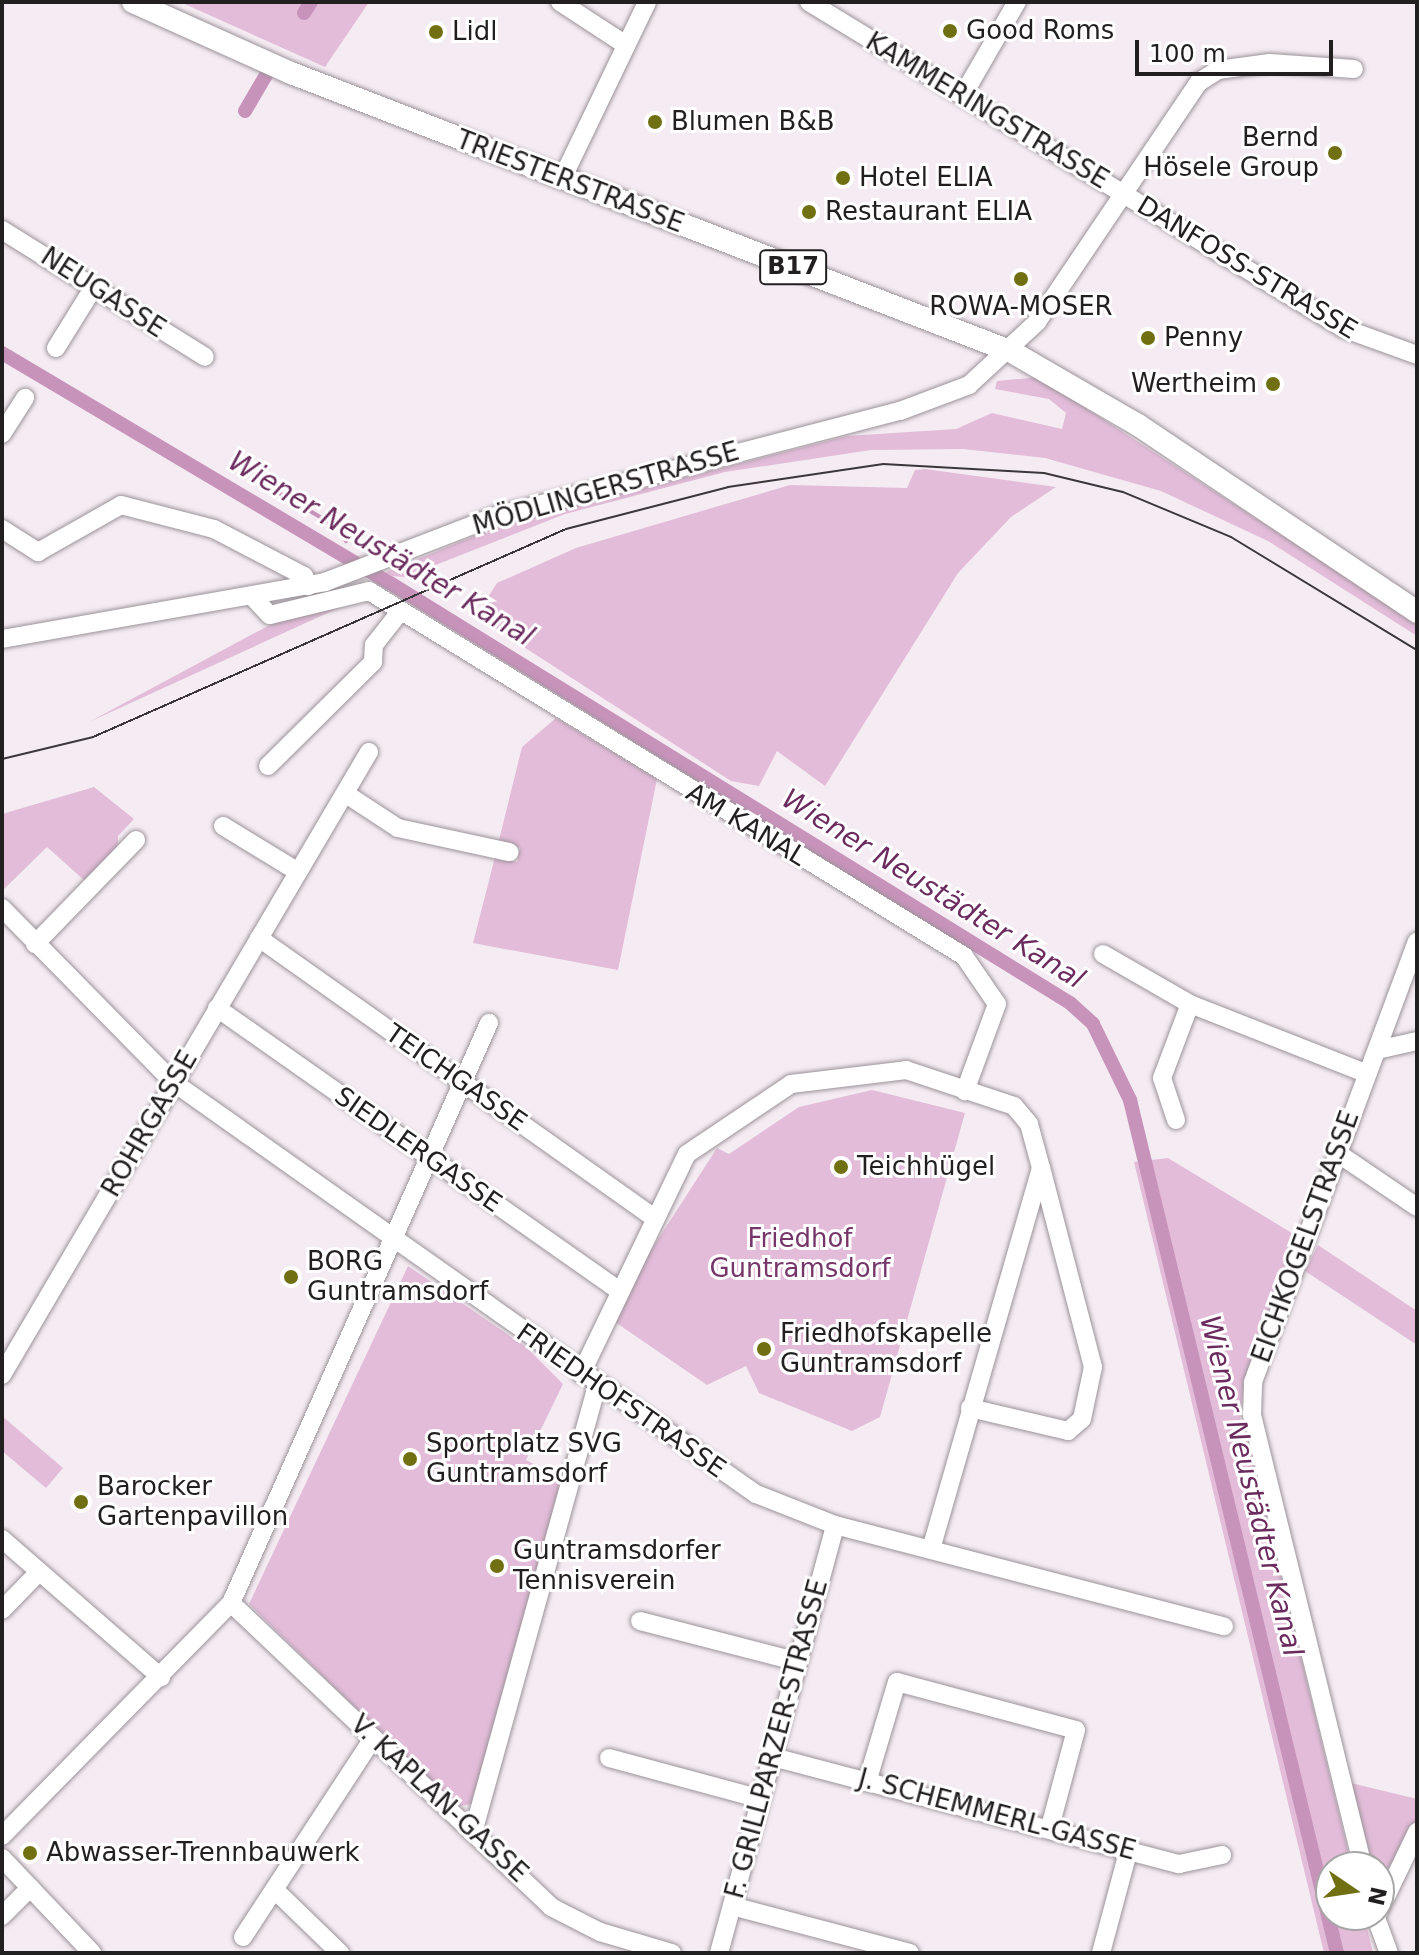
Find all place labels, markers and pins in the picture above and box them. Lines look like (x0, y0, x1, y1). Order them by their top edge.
place label: Good Roms (966, 15, 1114, 47)
place label: Lidl (452, 16, 497, 48)
marker: Good Roms (941, 22, 959, 40)
marker: Lidl (427, 23, 445, 41)
place label: Blumen B&B (671, 106, 835, 138)
marker: Blumen B&B (646, 113, 664, 131)
place label: Bernd Hösele Group (1143, 122, 1319, 184)
marker: Bernd Hösele Group (1326, 144, 1344, 162)
place label: Hotel ELIA (859, 162, 993, 194)
marker: Hotel ELIA (834, 169, 852, 187)
place label: Restaurant ELIA (825, 196, 1032, 228)
marker: Restaurant ELIA (800, 203, 818, 221)
marker: ROWA-MOSER (1012, 270, 1030, 288)
place label: ROWA-MOSER (929, 291, 1113, 323)
place label: Penny (1164, 322, 1243, 354)
marker: Penny (1139, 329, 1157, 347)
place label: Wertheim (1131, 368, 1257, 400)
marker: Wertheim (1264, 375, 1282, 393)
place label: Teichhügel (857, 1151, 995, 1183)
marker: Teichhügel (832, 1158, 850, 1176)
place label: BORG Guntramsdorf (307, 1246, 488, 1308)
marker: BORG Guntramsdorf (282, 1268, 300, 1286)
place label: Friedhofskapelle Guntramsdorf (780, 1318, 992, 1380)
marker: Friedhofskapelle Guntramsdorf (755, 1340, 773, 1358)
place label: Sportplatz SVG Guntramsdorf (426, 1428, 622, 1490)
marker: Sportplatz SVG Guntramsdorf (401, 1450, 419, 1468)
place label: Barocker Gartenpavillon (97, 1471, 288, 1532)
marker: Barocker Gartenpavillon (72, 1493, 90, 1511)
place label: Guntramsdorfer Tennisverein (513, 1535, 721, 1596)
marker: Guntramsdorfer Tennisverein (488, 1557, 506, 1575)
place label: Abwasser-Trennbauwerk (46, 1837, 360, 1869)
marker: Abwasser-Trennbauwerk (21, 1844, 39, 1862)

